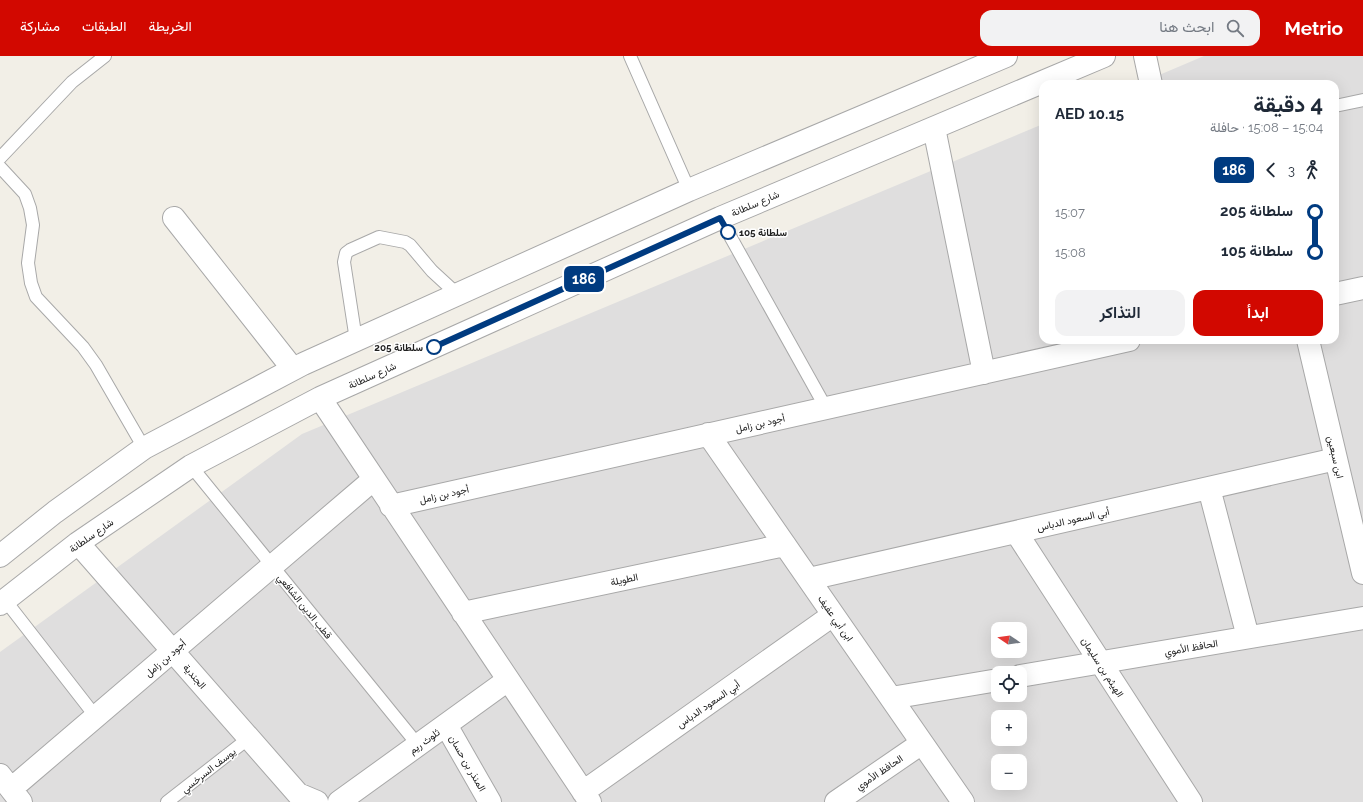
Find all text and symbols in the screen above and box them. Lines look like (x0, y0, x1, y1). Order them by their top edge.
search box (980, 10, 1260, 46)
icon: search (1224, 17, 1246, 39)
text: Metrio (1284, 17, 1343, 39)
text: مشاركة (20, 18, 60, 34)
text: الطبقات (82, 18, 126, 34)
text: الخريطة (148, 18, 192, 34)
text: ابحث هنا (1159, 18, 1214, 36)
text: 4 دقيقة (1253, 91, 1323, 117)
text: AED 10.15 (1055, 105, 1124, 123)
text: 15:04 – 15:08 · حافلة (1210, 120, 1323, 135)
icon: back (1260, 159, 1282, 181)
icon: walk (1301, 159, 1323, 181)
text: 186 (1222, 162, 1246, 178)
text: 3 (1288, 163, 1295, 178)
street label: شارع سلطانة (730, 188, 781, 219)
text: سلطانة 205 (1220, 202, 1293, 220)
text: 15:07 (1055, 205, 1085, 220)
marker: سلطانة 105 (720, 224, 736, 240)
place label: سلطانة 105 (739, 227, 787, 238)
text: سلطانة 105 (1221, 242, 1293, 260)
text: 15:08 (1055, 245, 1086, 260)
line badge: 186 (561, 266, 607, 292)
text: 186 (572, 271, 596, 287)
button: التذاكر (1055, 290, 1185, 336)
button: ابدأ (1193, 290, 1323, 336)
marker: سلطانة 205 (426, 339, 442, 355)
place label: سلطانة 205 (374, 342, 423, 353)
street label: شارع سلطانة (347, 360, 398, 392)
street label: أجود بن زامل (734, 412, 787, 436)
street label: ابن سبعين (1324, 435, 1346, 480)
street label: أجود بن زامل (418, 483, 471, 507)
street label: أبي السعود الدباس (1036, 506, 1112, 536)
street label: شارع سلطانة (67, 516, 116, 555)
street label: الطويلة (609, 571, 639, 589)
street label: قطب الدين الشافعي (273, 572, 334, 643)
street label: ابن أبي عفيف (813, 593, 855, 645)
north arrow (991, 622, 1027, 658)
map controls (991, 622, 1027, 790)
street label: الهيثم بن سليمان (1078, 635, 1126, 700)
street label: أجود بن زامل (143, 637, 189, 680)
street label: الحافظ الأموي (1163, 637, 1219, 661)
street label: الجندية (180, 662, 208, 692)
button: locate (991, 666, 1027, 702)
street label: أبي السعود الدباس (675, 678, 744, 733)
button: + (991, 710, 1027, 746)
street label: ثلوث ريم (407, 727, 442, 757)
street label: المنذر بن حسان (446, 733, 488, 794)
street label: يوسف السرخسي (179, 745, 240, 797)
street label: الحافظ الأموي (854, 753, 907, 795)
button: − (991, 754, 1027, 790)

